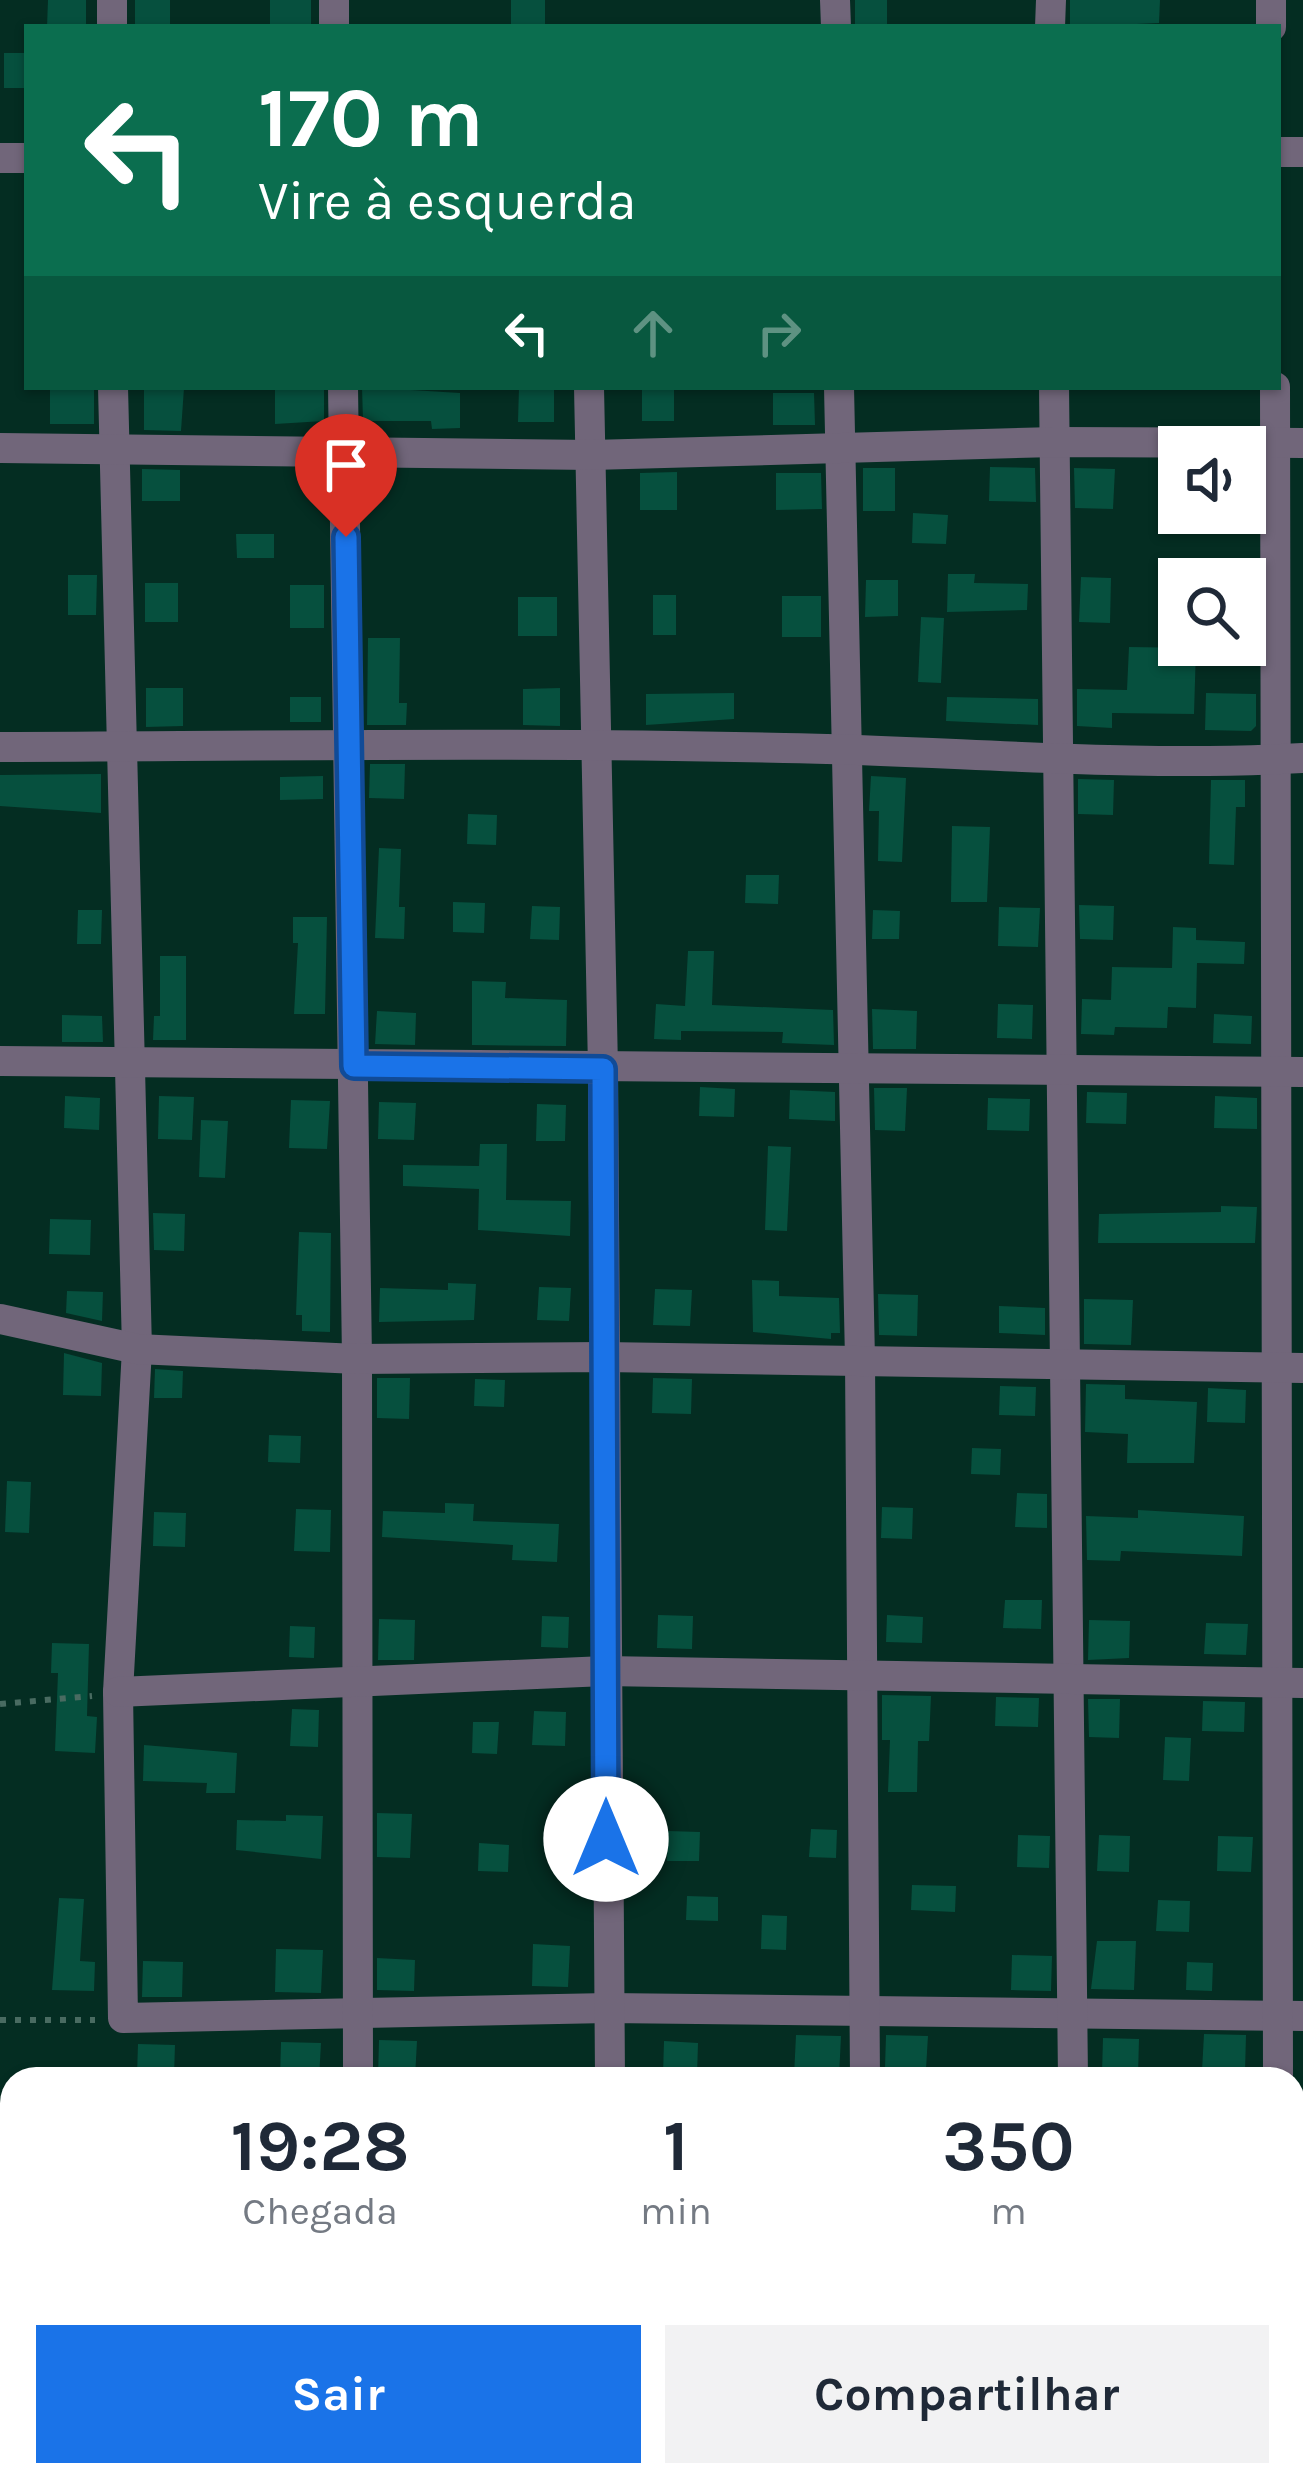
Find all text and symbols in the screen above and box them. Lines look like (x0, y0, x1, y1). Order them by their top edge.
text: 170 m (258, 69, 484, 167)
icon: left (60, 72, 216, 228)
text: Vire à esquerda (258, 169, 636, 233)
icon: left (494, 300, 560, 366)
icon: ahead (620, 300, 686, 366)
icon: right (746, 300, 812, 366)
pin (295, 414, 397, 537)
map controls (1158, 426, 1266, 666)
button: sound (1158, 426, 1266, 534)
icon: arrive (313, 432, 379, 498)
button: search (1158, 558, 1266, 666)
position arrow (543, 1776, 669, 1902)
text: 19:28 (231, 2104, 410, 2188)
text: 1 (663, 2104, 689, 2188)
text: 350 (942, 2104, 1075, 2188)
text: Chegada (242, 2188, 398, 2234)
text: min (640, 2188, 712, 2234)
text: m (990, 2188, 1027, 2234)
button: Sair (36, 2325, 641, 2463)
button: Compartilhar (665, 2325, 1269, 2463)

